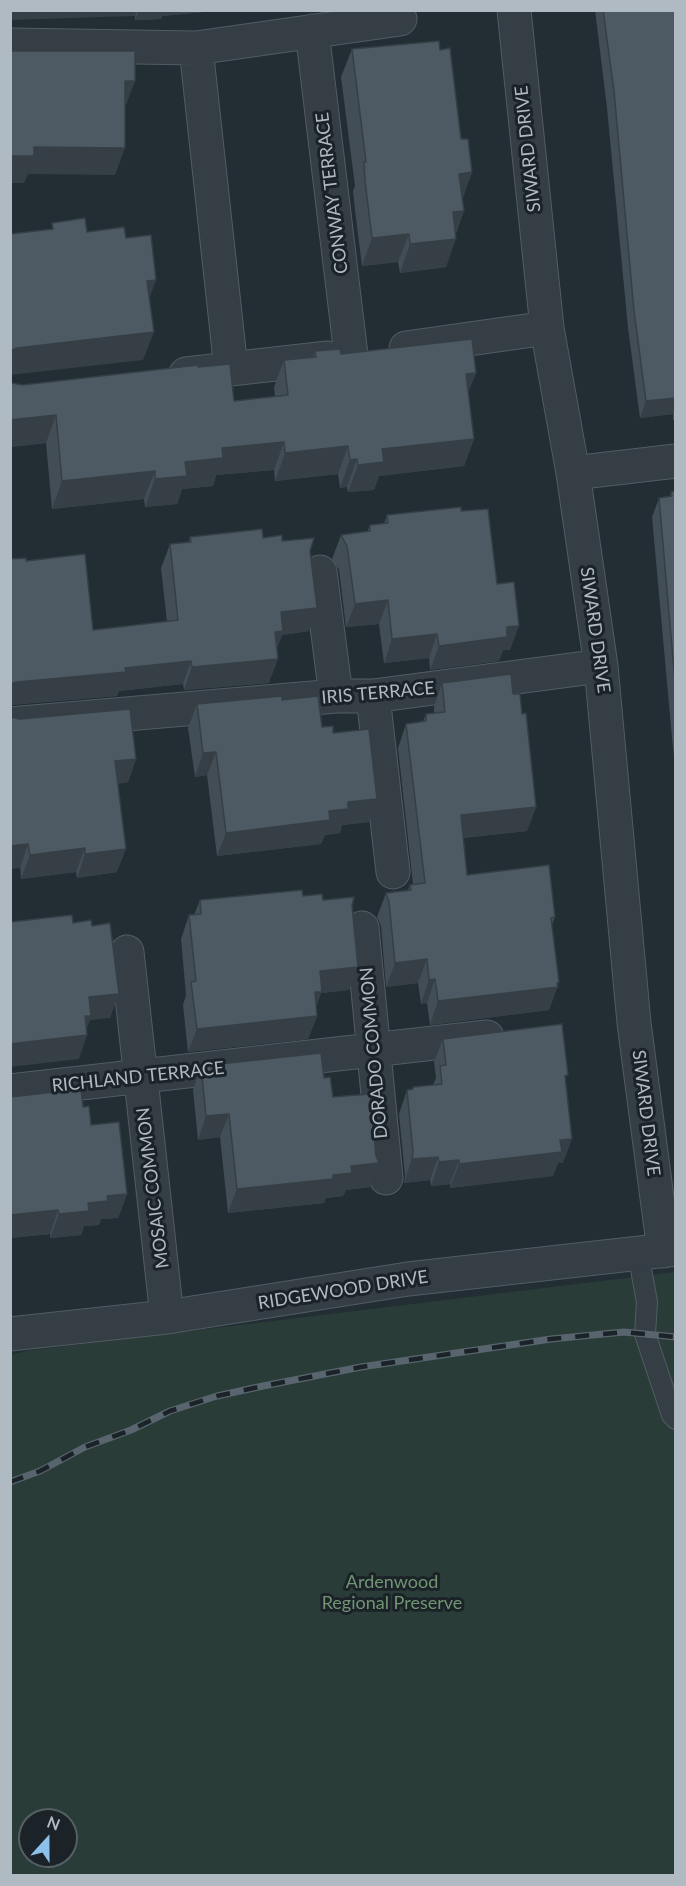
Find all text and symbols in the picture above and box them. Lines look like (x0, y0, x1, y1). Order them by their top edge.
street label: SIWARD DRIVE (511, 85, 545, 213)
street label: CONWAY TERRACE (311, 111, 353, 275)
street label: SIWARD DRIVE (575, 566, 615, 694)
street label: IRIS TERRACE (320, 677, 436, 709)
street label: DORADO COMMON (356, 966, 392, 1140)
street label: SIWARD DRIVE (628, 1049, 664, 1177)
street label: RICHLAND TERRACE (51, 1057, 225, 1097)
street label: MOSAIC COMMON (132, 1106, 174, 1270)
street label: RIDGEWOOD DRIVE (257, 1266, 429, 1314)
park label: Ardenwood Regional Preserve (322, 1571, 462, 1614)
north arrow (18, 1808, 78, 1868)
text: N (45, 1812, 63, 1834)

